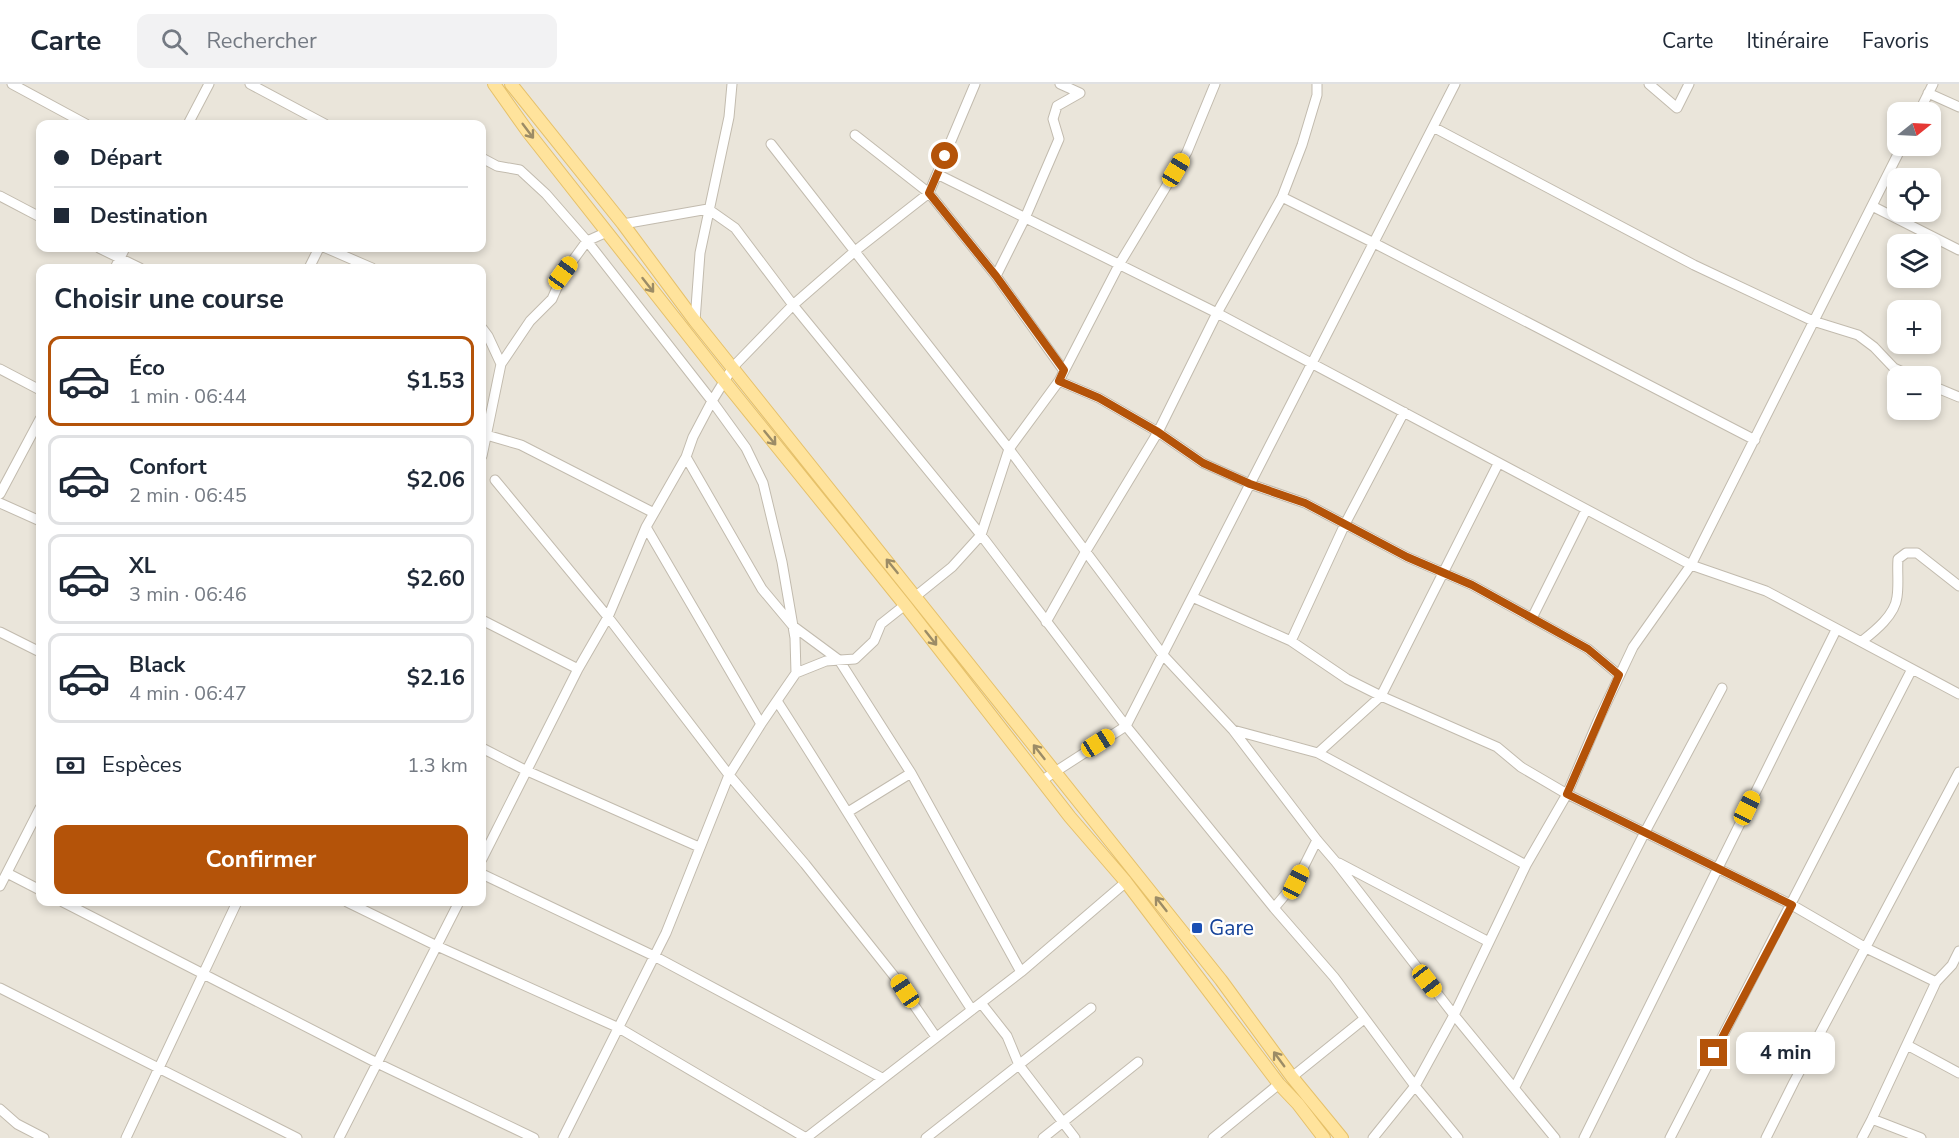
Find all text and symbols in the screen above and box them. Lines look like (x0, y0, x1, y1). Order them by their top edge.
search box (137, 14, 557, 68)
text: Carte (30, 22, 101, 60)
icon: search (158, 25, 191, 58)
text: Rechercher (206, 26, 317, 56)
text: Carte (1662, 27, 1713, 55)
text: Itinéraire (1746, 27, 1829, 55)
text: Favoris (1862, 27, 1929, 55)
north arrow (1887, 102, 1941, 156)
map controls (1887, 102, 1941, 420)
one-way arrow (522, 123, 534, 139)
route start (931, 142, 958, 169)
text: Départ (90, 143, 162, 173)
car (1159, 150, 1193, 190)
button: locate (1887, 168, 1941, 222)
text: Destination (90, 201, 208, 231)
button: layers (1887, 234, 1941, 288)
car (545, 253, 581, 293)
one-way arrow (642, 277, 655, 293)
text: Choisir une course (54, 281, 284, 318)
button: + (1887, 300, 1941, 354)
text: Éco (129, 353, 165, 383)
icon: car (57, 354, 111, 408)
text: $1.53 (407, 366, 465, 396)
button: − (1887, 366, 1941, 420)
text: 1 min · 06:44 (129, 383, 247, 410)
one-way arrow (763, 429, 776, 445)
text: Confort (129, 452, 207, 482)
icon: car (57, 453, 111, 507)
text: $2.06 (407, 465, 465, 495)
text: 2 min · 06:45 (129, 482, 247, 509)
text: XL (129, 551, 156, 581)
icon: car (57, 552, 111, 606)
one-way arrow (886, 558, 899, 574)
text: $2.60 (407, 564, 465, 594)
text: 3 min · 06:46 (129, 581, 247, 608)
one-way arrow (925, 630, 938, 646)
text: Black (129, 650, 185, 680)
icon: car (57, 651, 111, 705)
text: $2.16 (407, 663, 465, 693)
text: 4 min · 06:47 (129, 680, 247, 707)
car (1078, 726, 1118, 760)
one-way arrow (1032, 745, 1045, 761)
icon: cash (54, 749, 87, 782)
text: Espèces (102, 750, 182, 780)
text: 1.3 km (407, 752, 468, 779)
car (1731, 788, 1763, 828)
button: Confirmer (54, 825, 468, 894)
car (1280, 862, 1312, 902)
one-way arrow (1155, 896, 1168, 912)
place label: Gare (1209, 914, 1254, 942)
marker: Gare (1190, 921, 1204, 935)
car (1409, 961, 1445, 1001)
car (887, 971, 923, 1011)
callout: 4 min (1735, 1032, 1834, 1074)
route end (1700, 1039, 1727, 1066)
text: 4 min (1760, 1039, 1811, 1066)
one-way arrow (1273, 1052, 1285, 1068)

